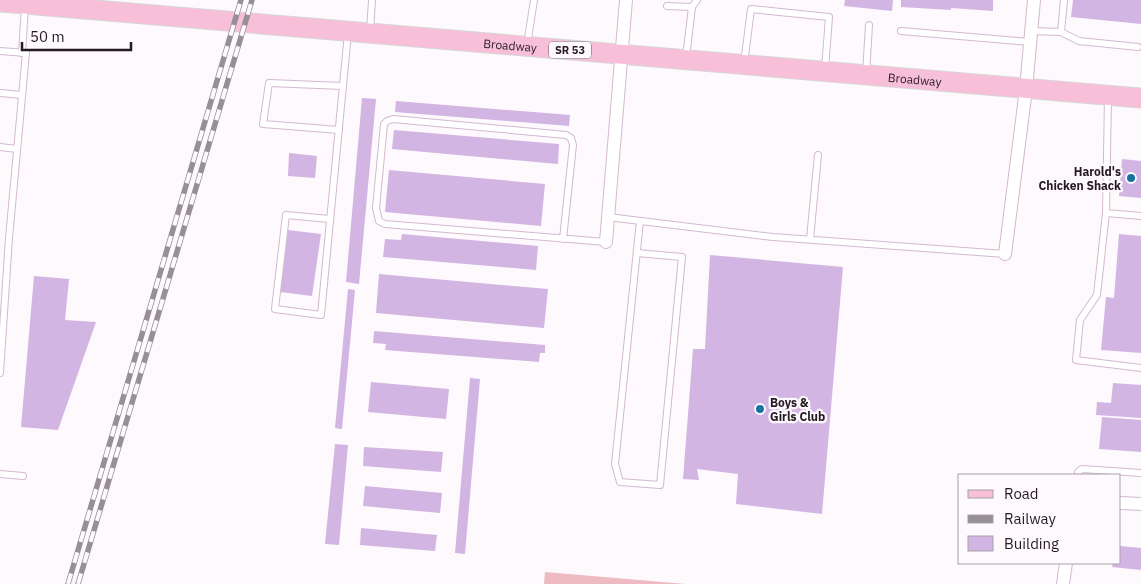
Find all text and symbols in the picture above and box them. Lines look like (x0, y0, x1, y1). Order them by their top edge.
scale bar (22, 20, 131, 52)
text: 50 m (30, 27, 65, 46)
street label: Broadway (483, 35, 538, 55)
road number: SR 53 (549, 42, 591, 58)
street label: Broadway (887, 69, 942, 89)
place label: Harold's Chicken Shack (1038, 164, 1121, 193)
marker: Harold's Chicken Shack (1125, 172, 1137, 184)
place label: Boys & Girls Club (770, 395, 825, 424)
marker: Boys & Girls Club (754, 403, 766, 415)
legend (958, 474, 1121, 564)
text: Road (1004, 484, 1039, 503)
text: Railway (1004, 509, 1057, 528)
text: Building (1004, 534, 1059, 553)

